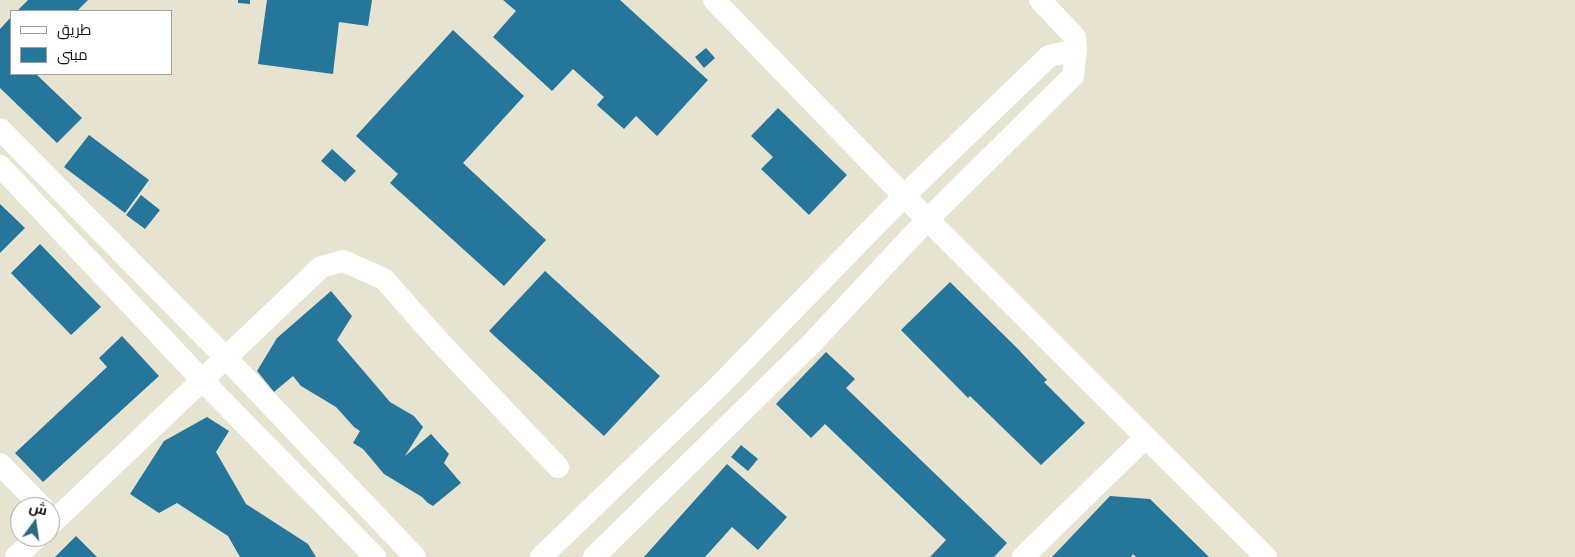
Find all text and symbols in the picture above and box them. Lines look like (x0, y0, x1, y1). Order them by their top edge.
legend (10, 10, 172, 75)
text: طريق (57, 20, 91, 40)
text: مبنى (57, 45, 88, 65)
north arrow (10, 497, 60, 547)
text: ش (27, 498, 49, 519)

